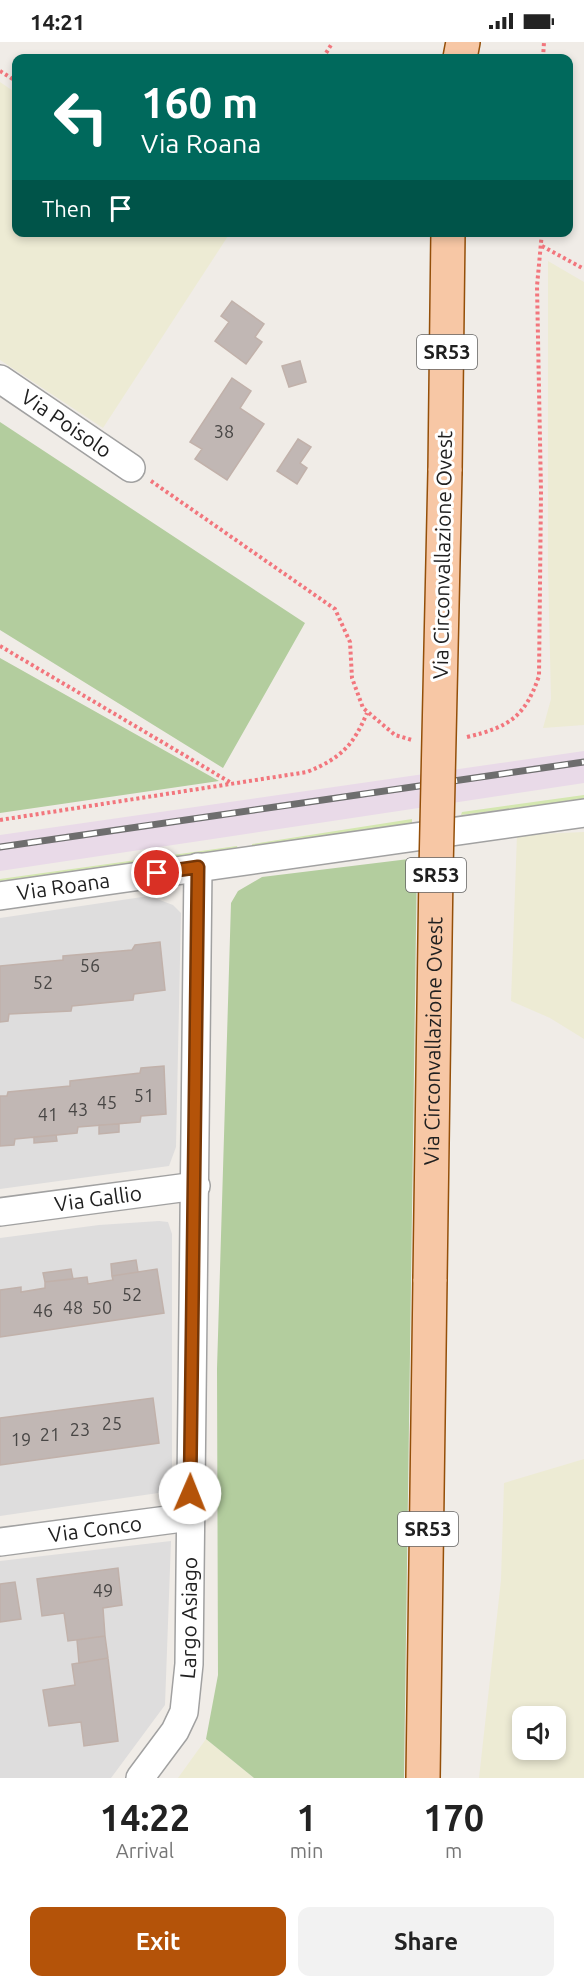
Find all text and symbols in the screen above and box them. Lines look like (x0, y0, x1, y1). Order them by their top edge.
text: 14:21 (30, 9, 85, 34)
icon: left (42, 78, 120, 156)
text: 160 m (141, 79, 258, 126)
text: Via Roana (141, 128, 261, 158)
icon: arrive (104, 192, 137, 225)
text: Then (42, 196, 92, 221)
road number: SR53 (417, 335, 477, 369)
street label: Via Poisolo (17, 384, 116, 462)
house number: 38 (214, 421, 234, 441)
street label: Via Circonvallazione Ovest (428, 431, 456, 679)
pin (131, 847, 182, 898)
icon: arrive (140, 856, 173, 889)
road number: SR53 (406, 858, 466, 892)
street label: Via Roana (15, 868, 111, 904)
street label: Via Circonvallazione Ovest (419, 917, 446, 1165)
house number: 56 (80, 955, 100, 975)
house number: 52 (33, 972, 53, 992)
house number: 51 (134, 1085, 154, 1105)
house number: 45 (97, 1092, 117, 1112)
house number: 43 (68, 1099, 88, 1119)
house number: 41 (38, 1104, 58, 1124)
street label: Via Gallio (53, 1180, 143, 1216)
house number: 52 (122, 1284, 142, 1304)
house number: 48 (63, 1297, 83, 1317)
house number: 50 (92, 1297, 112, 1317)
house number: 46 (33, 1300, 53, 1320)
house number: 25 (102, 1413, 122, 1433)
house number: 23 (70, 1419, 90, 1439)
house number: 21 (40, 1424, 60, 1444)
house number: 19 (11, 1429, 31, 1449)
position arrow (158, 1461, 222, 1525)
street label: Via Conco (47, 1510, 143, 1547)
road number: SR53 (398, 1512, 458, 1546)
street label: Largo Asiago (175, 1557, 201, 1680)
house number: 49 (93, 1580, 113, 1600)
map controls (512, 1706, 566, 1760)
button: sound (512, 1706, 566, 1760)
text: 14:22 (100, 1797, 190, 1838)
text: 1 (296, 1797, 317, 1838)
text: 170 (423, 1797, 484, 1838)
text: Arrival (116, 1839, 174, 1862)
text: min (290, 1839, 323, 1862)
text: m (445, 1839, 462, 1862)
button: Exit (30, 1907, 286, 1976)
button: Share (298, 1907, 554, 1976)

